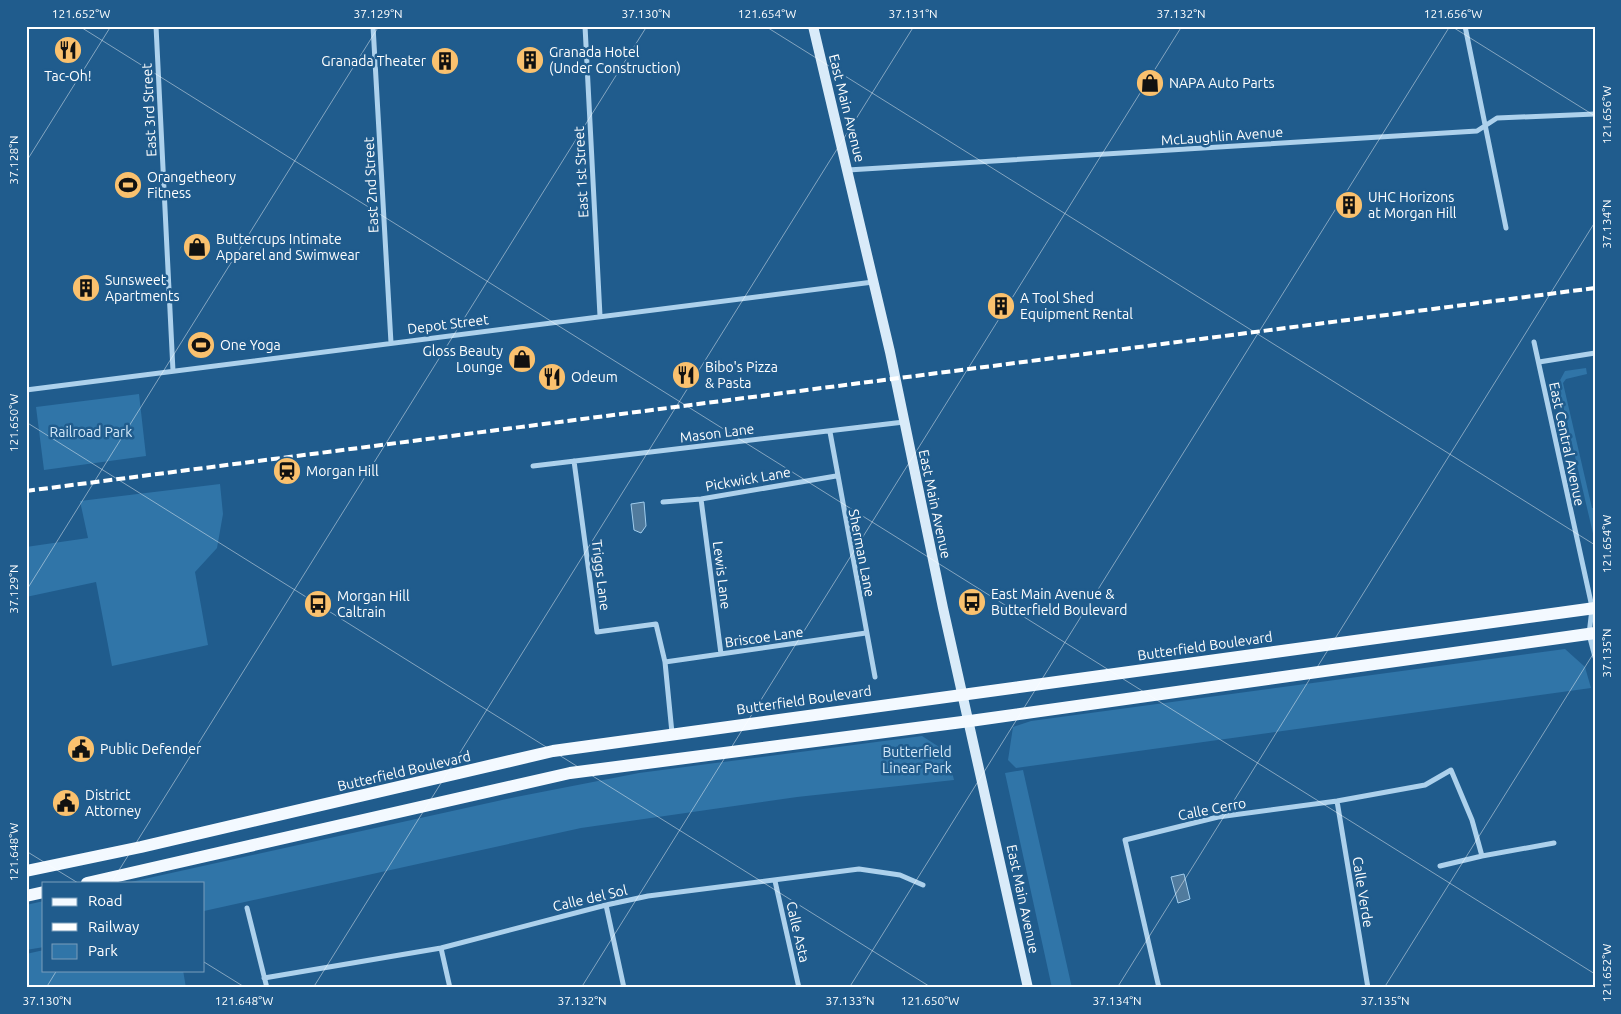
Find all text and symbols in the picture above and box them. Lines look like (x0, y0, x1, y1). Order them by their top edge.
text: 121.652°W (52, 7, 110, 20)
text: 37.129°N (353, 7, 403, 20)
text: 37.130°N (621, 7, 671, 20)
text: 121.654°W (738, 7, 796, 20)
text: 37.131°N (888, 7, 938, 20)
text: 37.132°N (1156, 7, 1206, 20)
text: 121.656°W (1424, 7, 1482, 20)
restaurant icon: Tac-Oh! (53, 35, 83, 65)
place label: Granada Hotel (Under Construction) (549, 44, 681, 76)
building icon: Granada Hotel (Under Construction) (515, 45, 545, 75)
building icon: Granada Theater (430, 46, 460, 76)
street label: East Main Avenue (826, 52, 868, 164)
place label: Granada Theater (321, 53, 427, 69)
street label: East 3rd Street (139, 62, 159, 157)
place label: Tac-Oh! (44, 68, 92, 84)
shop icon: NAPA Auto Parts (1135, 68, 1165, 98)
place label: NAPA Auto Parts (1169, 75, 1274, 91)
text: 121.656°W (1600, 86, 1613, 144)
street label: McLaughlin Avenue (1160, 124, 1284, 148)
street label: East 1st Street (571, 125, 591, 218)
text: 37.128°N (7, 135, 20, 185)
street label: East 2nd Street (360, 136, 382, 233)
place label: Orangetheory Fitness (147, 169, 236, 201)
sports icon: Orangetheory Fitness (113, 170, 143, 200)
place label: UHC Horizons at Morgan Hill (1368, 189, 1457, 221)
building icon: UHC Horizons at Morgan Hill (1334, 190, 1364, 220)
text: 37.134°N (1600, 199, 1613, 249)
place label: Buttercups Intimate Apparel and Swimwear (216, 231, 361, 263)
shop icon: Buttercups Intimate Apparel and Swimwear (182, 232, 212, 262)
place label: Sunsweet Apartments (105, 272, 180, 304)
building icon: Sunsweet Apartments (71, 273, 101, 303)
place label: A Tool Shed Equipment Rental (1020, 290, 1133, 322)
building icon: A Tool Shed Equipment Rental (986, 291, 1016, 321)
street label: Depot Street (406, 311, 490, 337)
sports icon: One Yoga (186, 330, 216, 360)
place label: One Yoga (220, 337, 281, 353)
place label: Gloss Beauty Lounge (422, 343, 503, 375)
shop icon: Gloss Beauty Lounge (507, 344, 537, 374)
place label: Bibo's Pizza & Pasta (705, 359, 778, 391)
restaurant icon: Bibo's Pizza & Pasta (671, 360, 701, 390)
restaurant icon: Odeum (537, 362, 567, 392)
place label: Odeum (571, 369, 618, 385)
street label: East Central Avenue (1546, 381, 1588, 507)
text: 121.650°W (7, 394, 20, 452)
street label: Mason Lane (679, 420, 755, 446)
park label: Railroad Park (50, 424, 132, 440)
street label: East Main Avenue (916, 448, 954, 560)
station icon: Morgan Hill (272, 456, 302, 486)
place label: Morgan Hill (306, 463, 379, 479)
street label: Pickwick Lane (704, 464, 792, 494)
street label: Sherman Lane (846, 508, 878, 598)
text: 121.654°W (1600, 515, 1613, 573)
street label: Triggs Lane (589, 539, 613, 611)
street label: Lewis Lane (710, 540, 734, 610)
text: 37.129°N (7, 564, 20, 614)
place label: East Main Avenue & Butterfield Boulevard (991, 586, 1127, 618)
bus stop icon: East Main Avenue & Butterfield Boulevard (957, 587, 987, 617)
place label: Morgan Hill Caltrain (337, 588, 410, 620)
bus stop icon: Morgan Hill Caltrain (303, 589, 333, 619)
street label: Briscoe Lane (724, 624, 804, 650)
text: 37.135°N (1600, 628, 1613, 678)
street label: Butterfield Boulevard (1136, 629, 1274, 663)
street label: Butterfield Boulevard (735, 683, 873, 717)
public building icon: Public Defender (66, 734, 96, 764)
place label: Public Defender (100, 741, 202, 757)
park label: Butterfield Linear Park (882, 744, 952, 776)
street label: Butterfield Boulevard (336, 748, 472, 794)
place label: District Attorney (85, 787, 141, 819)
public building icon: District Attorney (51, 788, 81, 818)
street label: Calle Cerro (1177, 795, 1247, 823)
text: 121.648°W (7, 823, 20, 881)
street label: East Main Avenue (1004, 843, 1042, 955)
street label: Calle Verde (1350, 855, 1376, 929)
legend (42, 882, 205, 972)
street label: Calle del Sol (551, 882, 629, 914)
text: Road (88, 892, 123, 909)
street label: Calle Asta (783, 900, 813, 964)
text: Railway (88, 918, 139, 935)
text: Park (88, 942, 118, 959)
text: 121.652°W (1600, 944, 1613, 1002)
text: 37.130°N (22, 994, 72, 1007)
text: 121.648°W (215, 994, 273, 1007)
text: 37.132°N (557, 994, 607, 1007)
text: 37.133°N (825, 994, 875, 1007)
text: 121.650°W (901, 994, 959, 1007)
text: 37.134°N (1092, 994, 1142, 1007)
text: 37.135°N (1360, 994, 1410, 1007)

